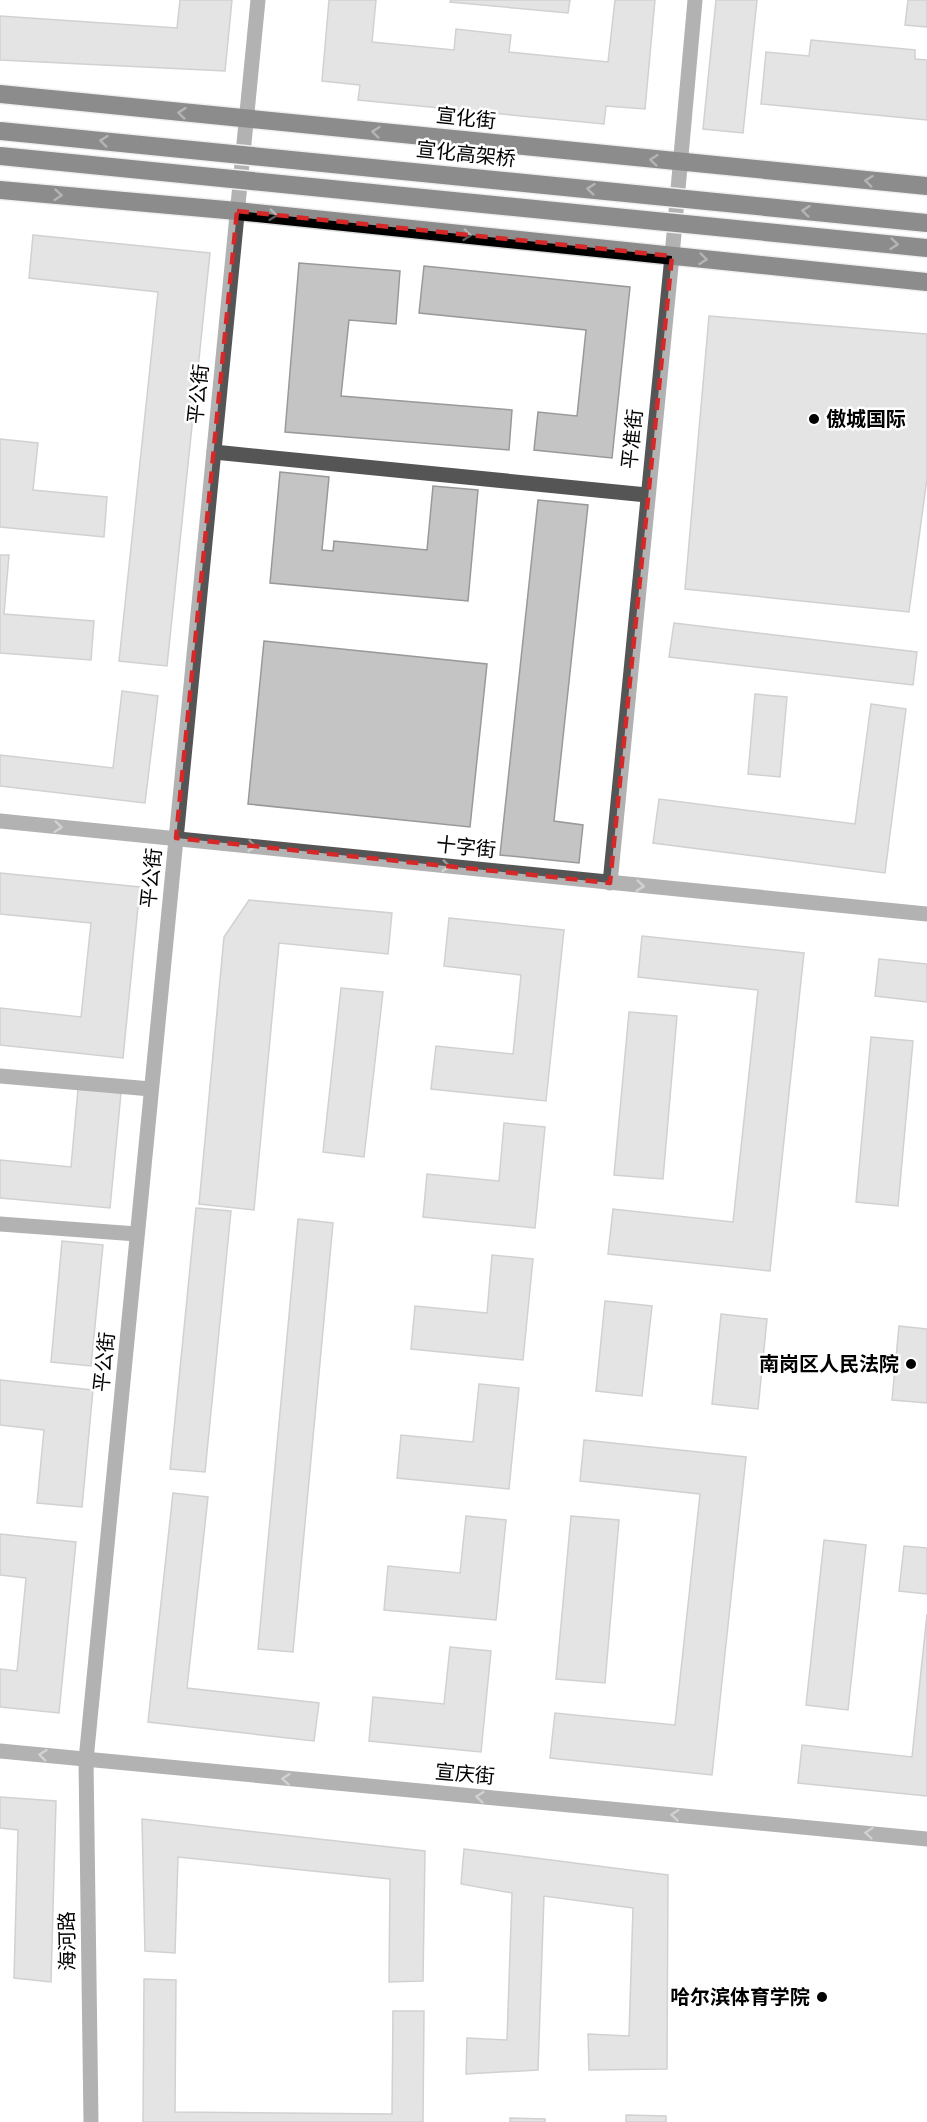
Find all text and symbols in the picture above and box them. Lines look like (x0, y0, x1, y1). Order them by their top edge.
street label: 宣化街 (435, 103, 497, 133)
one-way arrow (178, 107, 187, 119)
one-way arrow (372, 126, 381, 139)
one-way arrow (100, 135, 109, 148)
street label: 宣化高架桥 (415, 137, 517, 171)
one-way arrow (649, 154, 658, 167)
one-way arrow (864, 175, 873, 188)
one-way arrow (587, 184, 596, 196)
one-way arrow (54, 188, 63, 201)
one-way arrow (802, 205, 811, 218)
one-way arrow (269, 208, 278, 220)
one-way arrow (463, 228, 472, 241)
one-way arrow (890, 237, 899, 250)
one-way arrow (699, 252, 708, 265)
street label: 平公街 (183, 363, 213, 425)
place label: 傲城国际 (826, 407, 906, 431)
street label: 平准街 (617, 408, 647, 470)
marker: 傲城国际 (807, 412, 821, 426)
one-way arrow (54, 820, 63, 833)
street label: 十字街 (435, 832, 497, 862)
one-way arrow (248, 839, 257, 852)
street label: 平公街 (136, 847, 166, 909)
one-way arrow (442, 859, 451, 872)
one-way arrow (636, 879, 645, 892)
street label: 平公街 (89, 1331, 119, 1393)
place label: 南岗区人民法院 (759, 1352, 899, 1376)
marker: 南岗区人民法院 (904, 1357, 918, 1371)
one-way arrow (38, 1750, 47, 1762)
street label: 宣庆街 (434, 1759, 496, 1789)
one-way arrow (282, 1773, 291, 1786)
one-way arrow (476, 1791, 485, 1804)
one-way arrow (670, 1809, 679, 1822)
one-way arrow (864, 1827, 873, 1840)
street label: 海河路 (54, 1911, 80, 1971)
place label: 哈尔滨体育学院 (670, 1985, 810, 2009)
marker: 哈尔滨体育学院 (815, 1990, 829, 2004)

